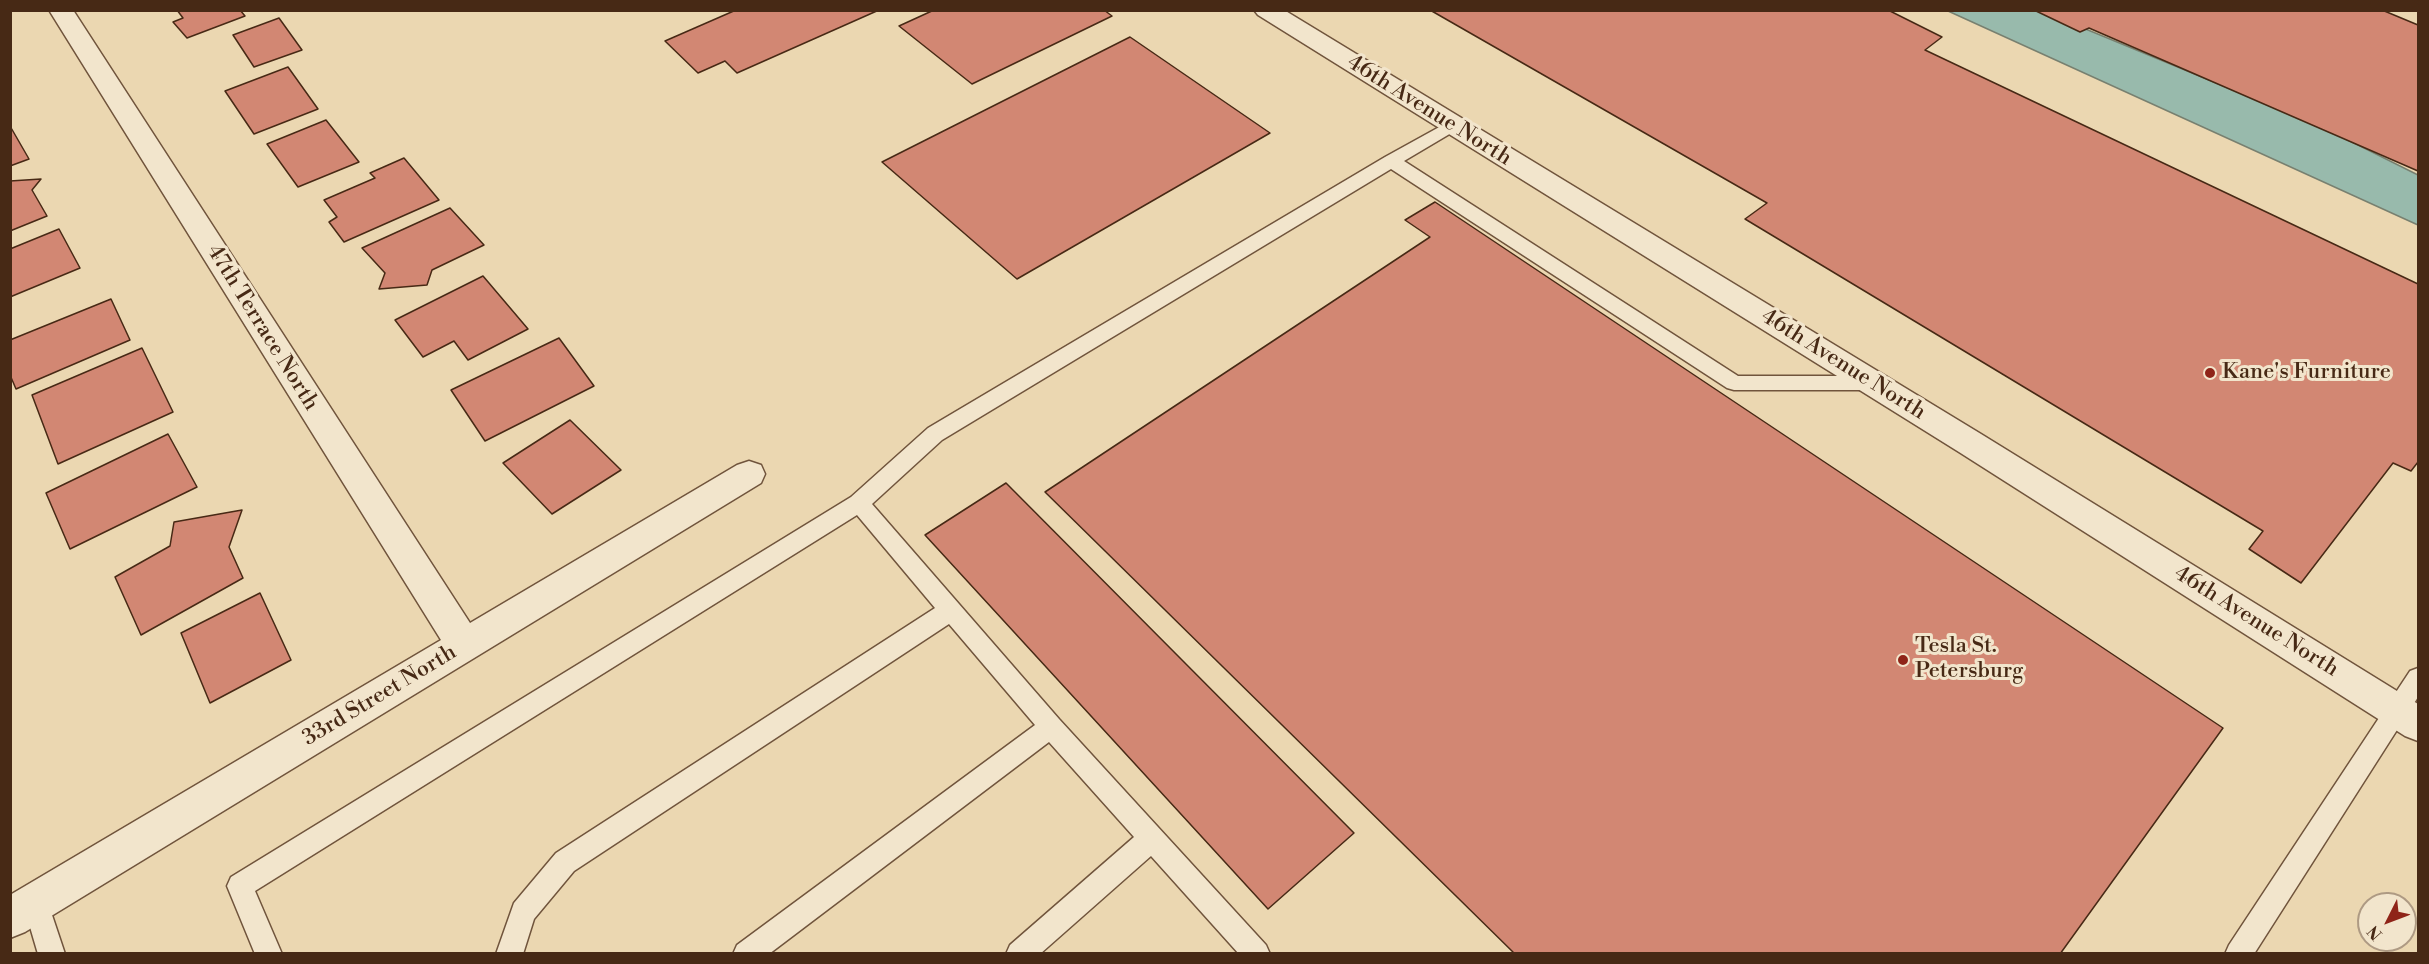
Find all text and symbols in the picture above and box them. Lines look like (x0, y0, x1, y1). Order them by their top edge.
street label: 46th Avenue North (1342, 50, 1516, 172)
street label: 47th Terrace North (200, 240, 324, 416)
street label: 46th Avenue North (1756, 304, 1930, 426)
place label: Kane's Furniture (2222, 360, 2391, 386)
marker: Kane's Furniture (2203, 366, 2217, 380)
street label: 46th Avenue North (2169, 561, 2343, 683)
place label: Tesla St. Petersburg (1915, 634, 2023, 686)
street label: 33rd Street North (298, 640, 462, 752)
marker: Tesla St. Petersburg (1896, 653, 1910, 667)
north arrow (2357, 892, 2417, 952)
text: N (2363, 921, 2387, 944)

